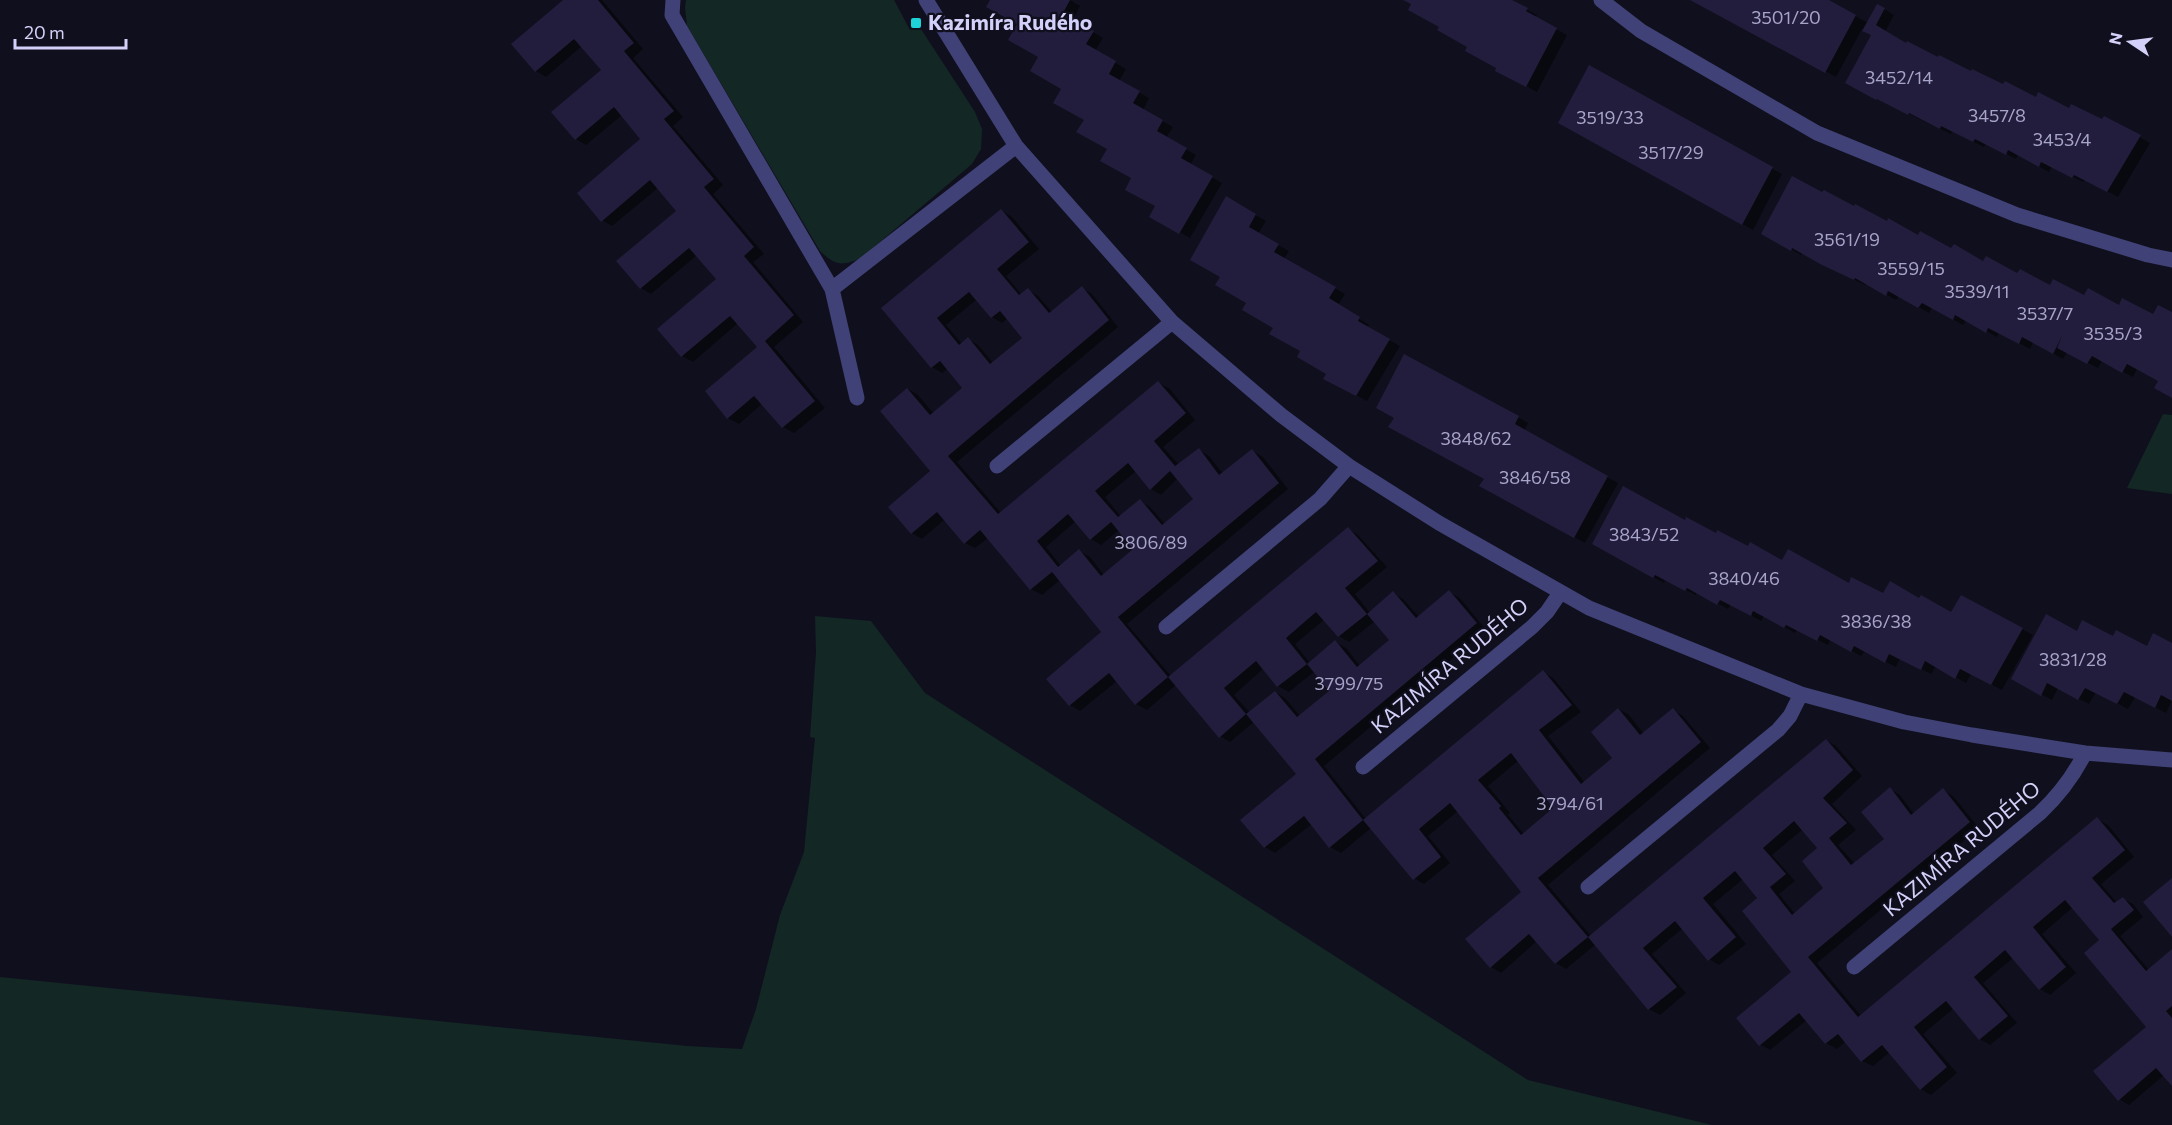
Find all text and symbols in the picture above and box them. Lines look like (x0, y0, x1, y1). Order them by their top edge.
house number: 3501/20 (1751, 6, 1821, 28)
place label: Kazimíra Rudého (928, 9, 1092, 34)
scale bar (15, 12, 126, 50)
north arrow (2100, 12, 2160, 72)
marker: Kazimíra Rudého (909, 16, 923, 30)
text: 20 m (24, 21, 65, 43)
text: N (2104, 31, 2126, 46)
house number: 3452/14 (1865, 66, 1933, 88)
house number: 3457/8 (1968, 104, 2026, 126)
house number: 3519/33 (1576, 106, 1644, 128)
house number: 3453/4 (2033, 128, 2092, 150)
house number: 3517/29 (1638, 141, 1704, 163)
house number: 3561/19 (1814, 228, 1880, 250)
house number: 3559/15 (1877, 257, 1945, 279)
house number: 3539/11 (1945, 280, 2009, 302)
house number: 3537/7 (2017, 302, 2073, 324)
house number: 3535/3 (2083, 322, 2143, 344)
house number: 3848/62 (1441, 427, 1511, 449)
house number: 3846/58 (1499, 466, 1571, 488)
house number: 3843/52 (1609, 523, 1679, 545)
house number: 3806/89 (1115, 531, 1187, 553)
house number: 3840/46 (1708, 567, 1780, 589)
street label: KAZIMÍRA RUDÉHO (1366, 592, 1533, 738)
house number: 3836/38 (1840, 610, 1912, 632)
house number: 3831/28 (2039, 648, 2107, 670)
house number: 3799/75 (1315, 672, 1383, 694)
street label: KAZIMÍRA RUDÉHO (1878, 775, 2045, 921)
house number: 3794/61 (1536, 792, 1604, 814)

